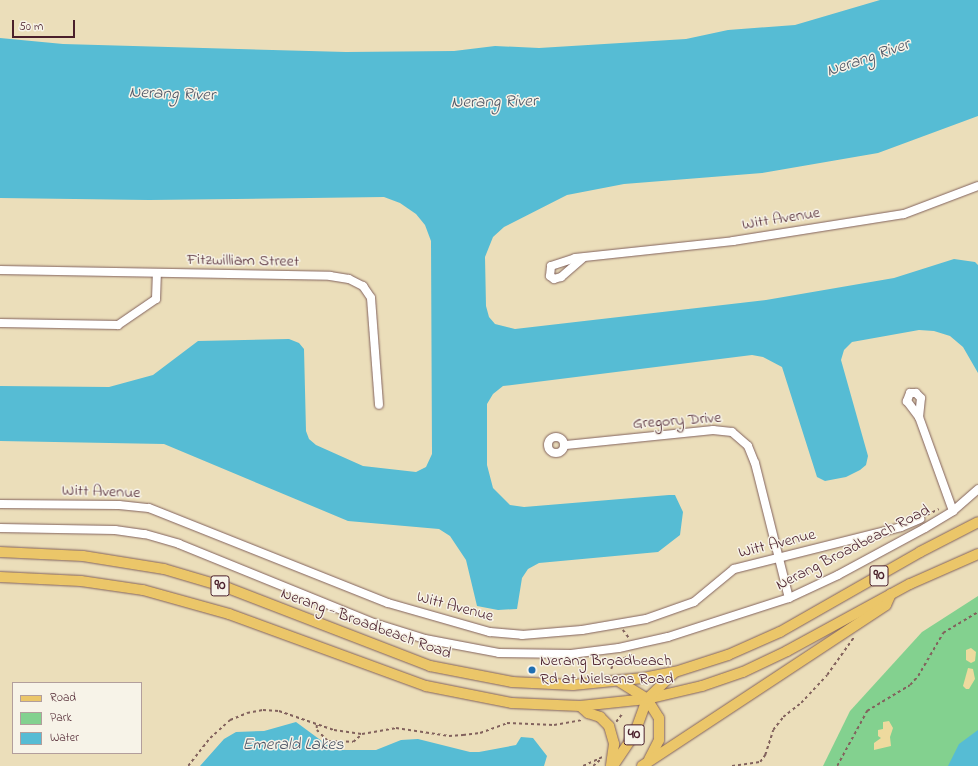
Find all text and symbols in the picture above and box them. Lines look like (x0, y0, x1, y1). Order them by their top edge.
scale bar (14, 12, 77, 38)
text: 50 m (19, 18, 43, 36)
water label: Nerang River (824, 34, 912, 82)
water label: Nerang River (129, 82, 215, 106)
water label: Nerang River (451, 91, 537, 113)
street label: Witt Avenue (741, 203, 821, 235)
street label: Fitzwilliam Street (187, 250, 299, 272)
street label: Gregory Drive (632, 408, 722, 434)
street label: Witt Avenue (61, 481, 141, 503)
street label: Nerang Broadbeach Road (773, 501, 933, 595)
street label: Witt Avenue (737, 525, 817, 563)
road number: 90 (869, 563, 889, 589)
road number: 90 (210, 573, 230, 599)
street label: Nerang - Broadbeach Road (278, 584, 454, 664)
street label: Witt Avenue (415, 588, 495, 626)
place label: Nerang Broadbeach Rd at Nielsens Road (540, 651, 674, 689)
marker: Nerang Broadbeach Rd at Nielsens Road (527, 665, 537, 675)
legend (12, 682, 142, 754)
text: Road (50, 689, 76, 707)
text: Park (50, 709, 72, 727)
road number: 40 (623, 722, 645, 748)
text: Water (50, 729, 79, 747)
water label: Emerald Lakes (242, 735, 344, 755)

